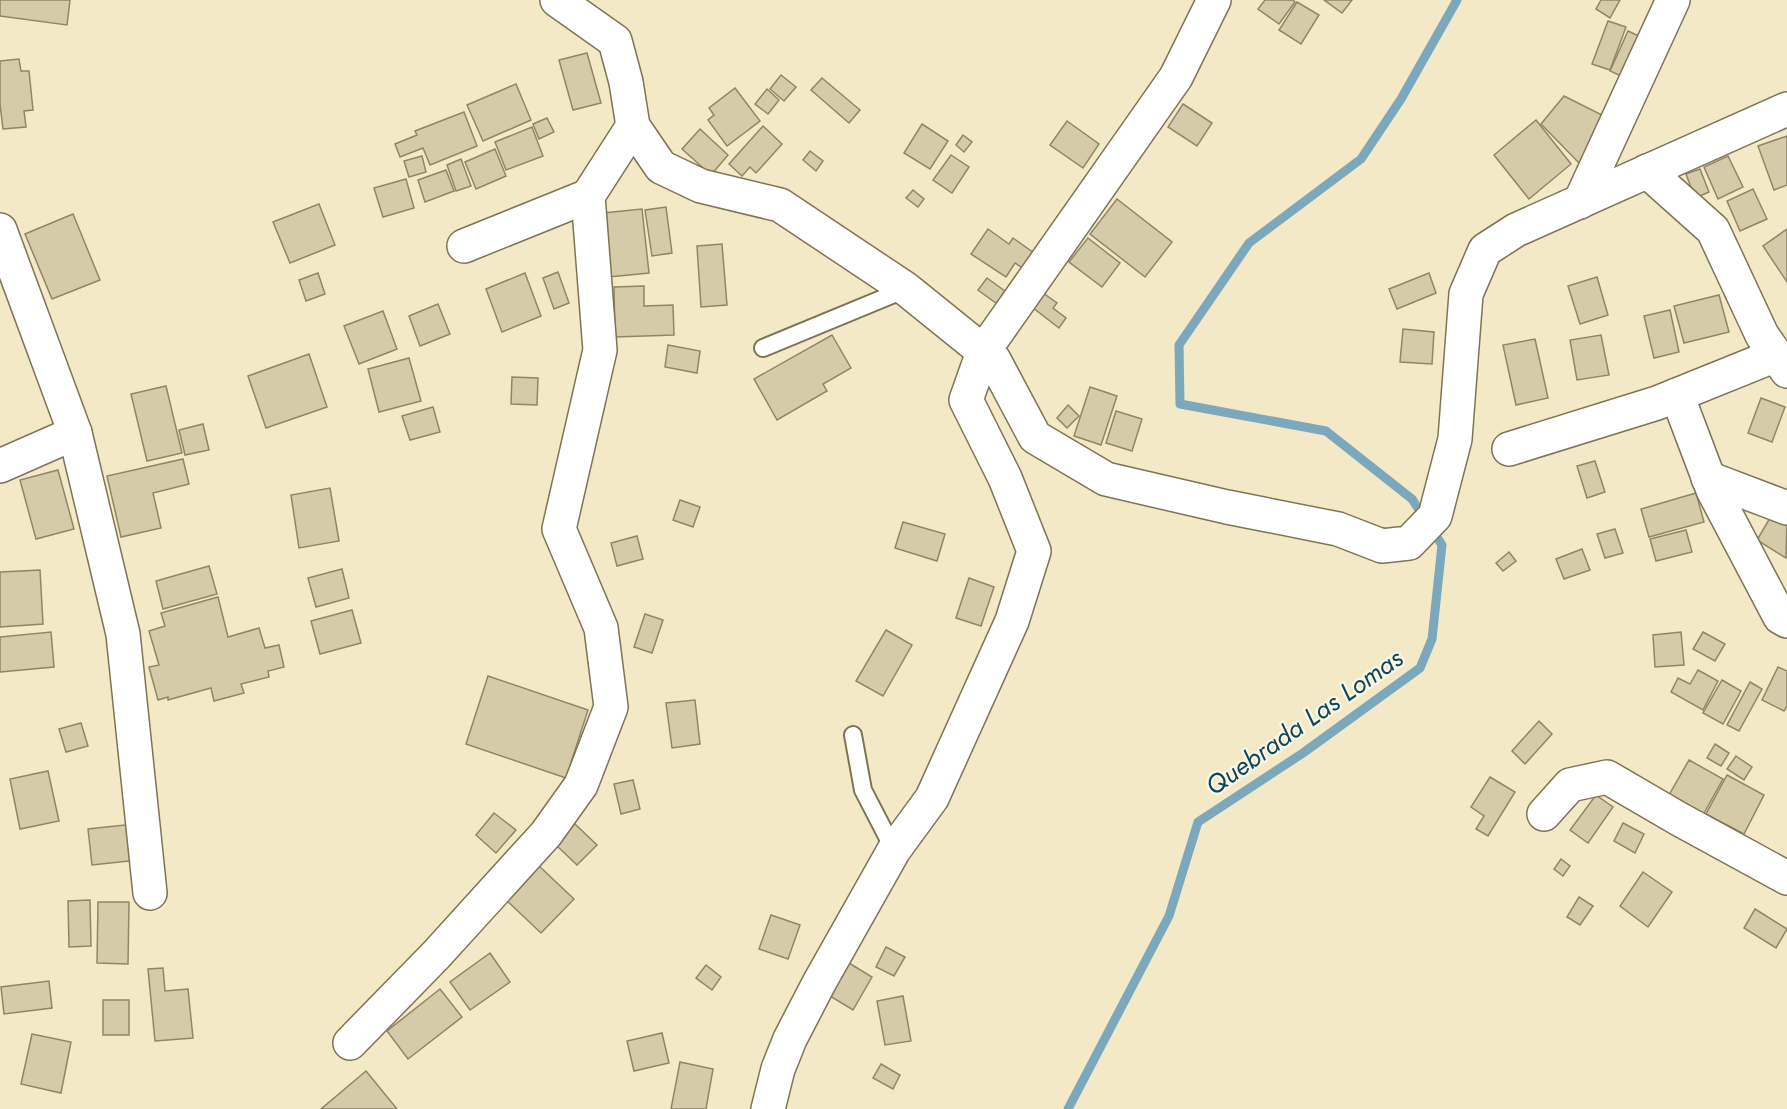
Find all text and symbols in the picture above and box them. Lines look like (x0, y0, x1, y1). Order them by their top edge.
water label: Quebrada Las Lomas (1198, 639, 1411, 804)

